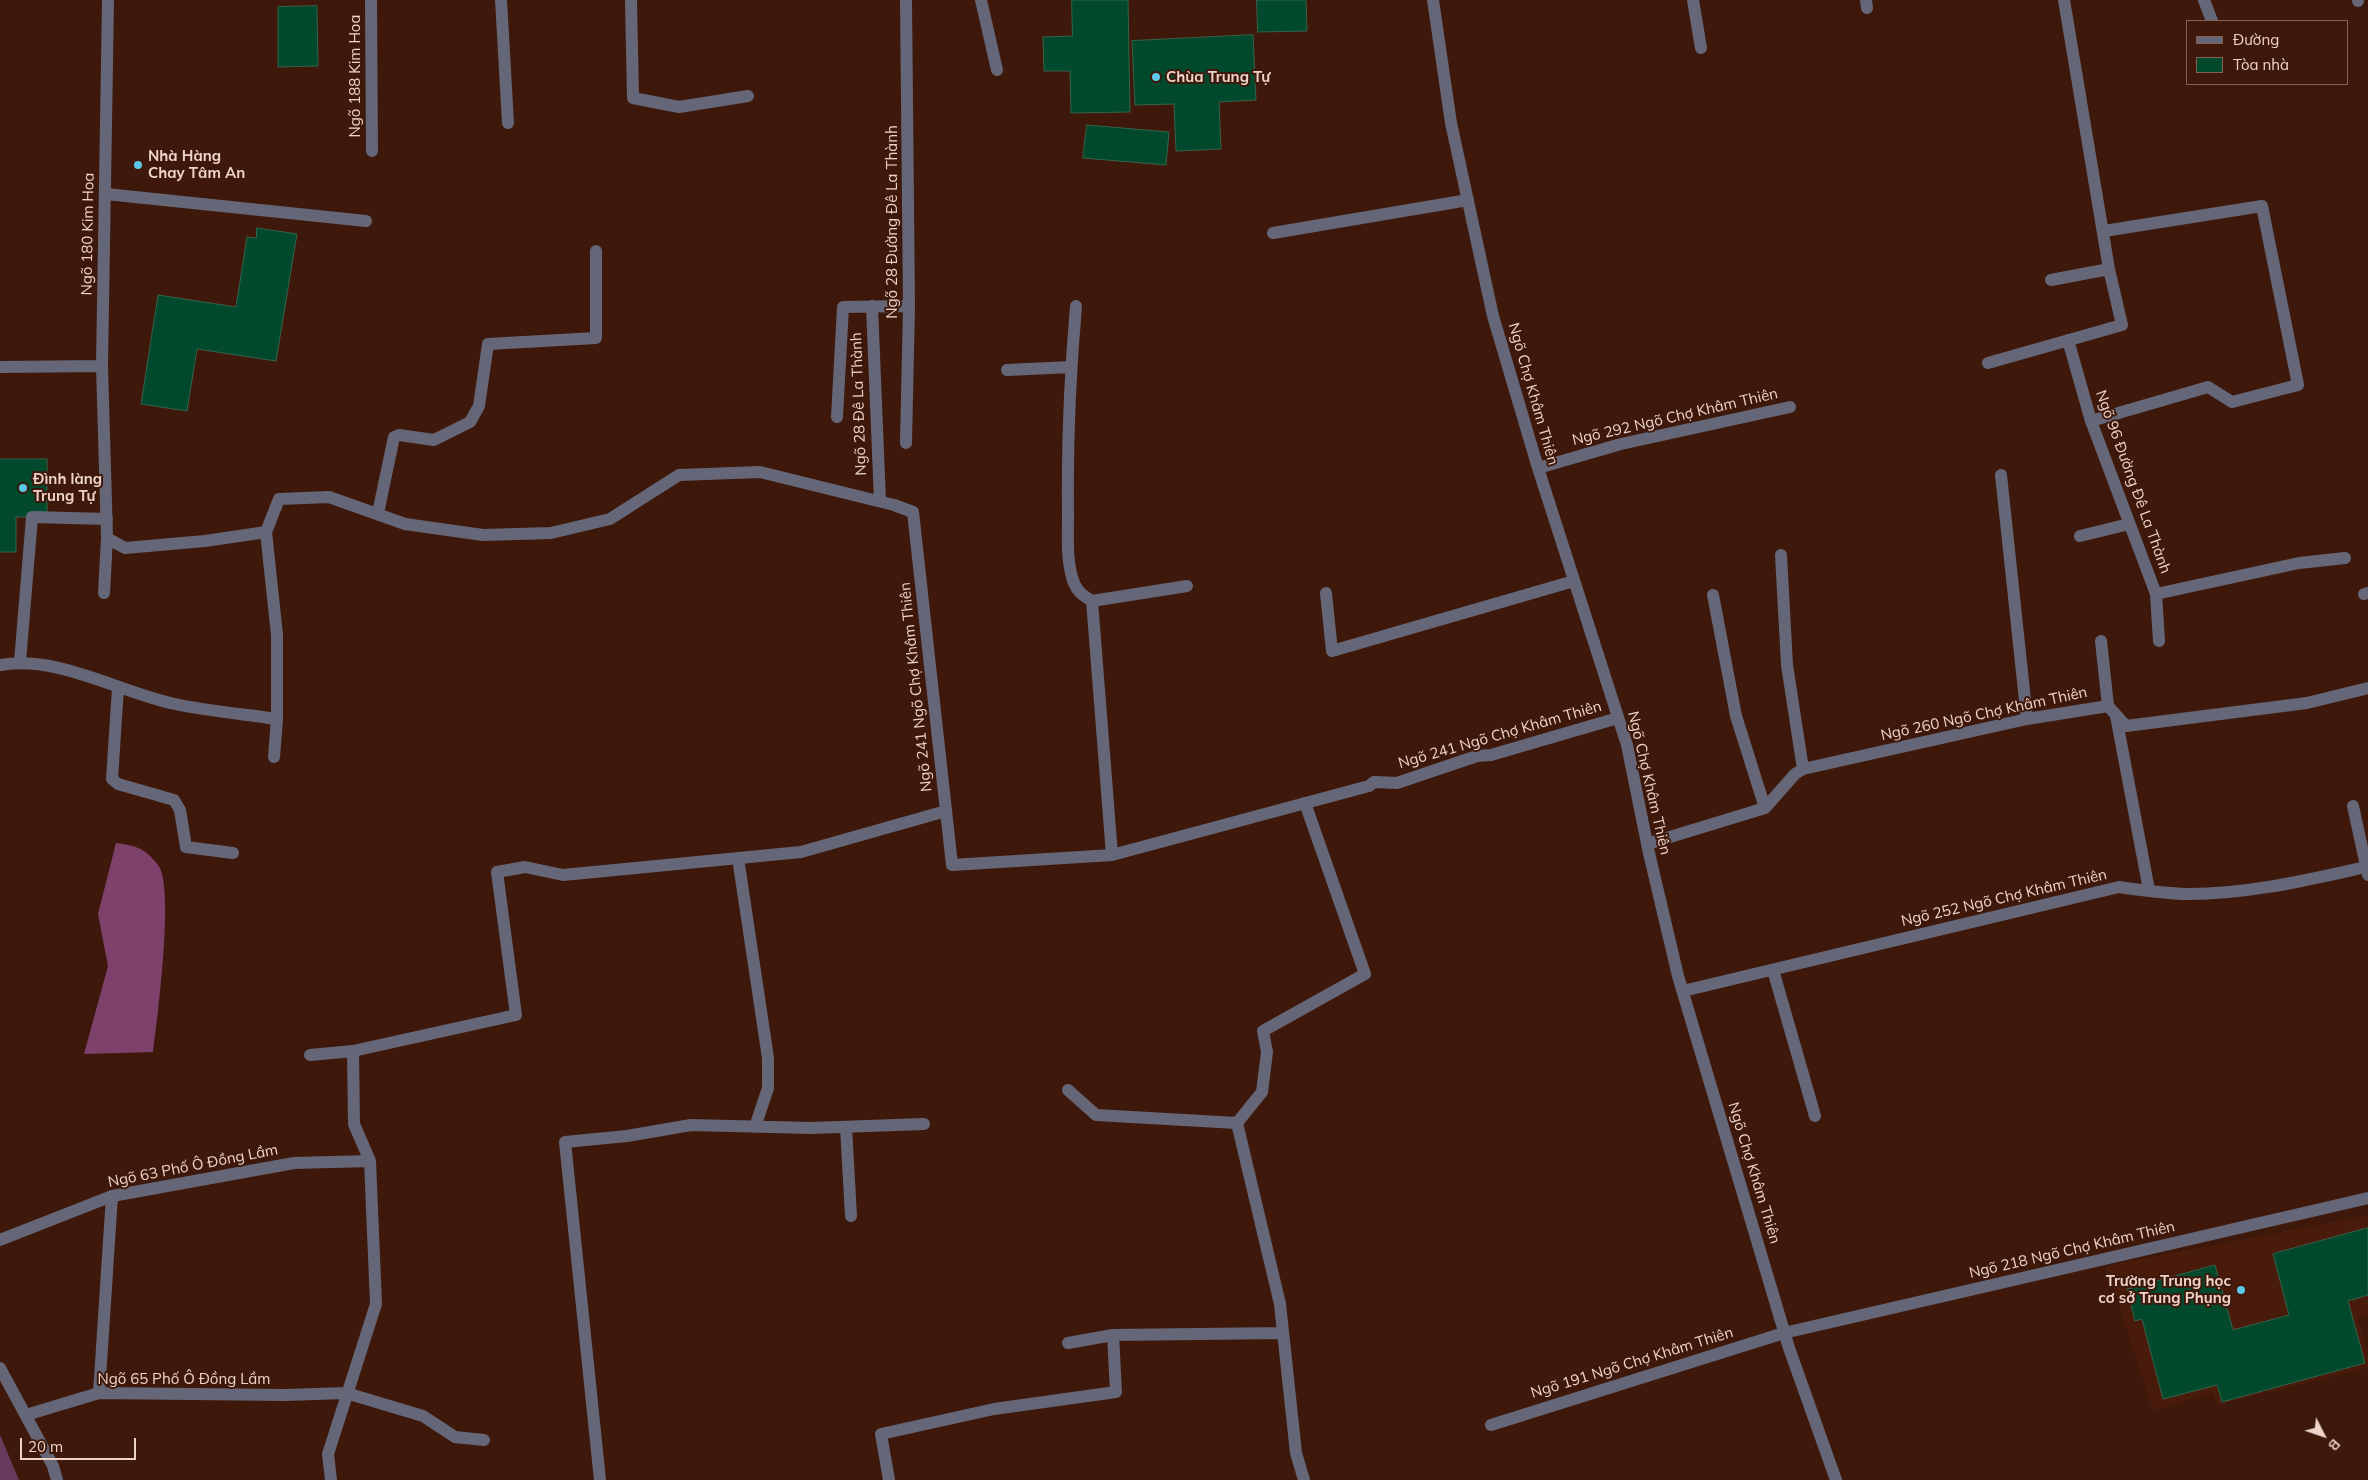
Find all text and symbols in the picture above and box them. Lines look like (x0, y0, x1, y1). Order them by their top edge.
street label: Ngõ 188 Kim Hoa (346, 15, 364, 137)
legend (2186, 20, 2348, 85)
text: Đường (2233, 30, 2279, 49)
text: Tòa nhà (2233, 55, 2289, 74)
place label: Chùa Trung Tự (1166, 68, 1270, 86)
marker: Chùa Trung Tự (1150, 71, 1162, 83)
street label: Ngõ 28 Đường Đê La Thành (883, 125, 901, 319)
place label: Nhà Hàng Chay Tâm An (148, 147, 245, 182)
marker: Nhà Hàng Chay Tâm An (132, 159, 144, 171)
street label: Ngõ 180 Kim Hoa (78, 172, 98, 296)
street label: Ngõ Chợ Khâm Thiên (1504, 321, 1562, 467)
street label: Ngõ 28 Đê La Thành (848, 332, 870, 476)
street label: Ngõ 292 Ngõ Chợ Khâm Thiên (1570, 385, 1780, 449)
street label: Ngõ 96 Đường Đê La Thành (2091, 388, 2175, 576)
place label: Đình làng Trung Tự (33, 470, 102, 505)
marker: Đình làng Trung Tự (17, 482, 29, 494)
street label: Ngõ 241 Ngõ Chợ Khâm Thiên (896, 581, 936, 793)
street label: Ngõ 260 Ngõ Chợ Khâm Thiên (1879, 683, 2089, 745)
street label: Ngõ 241 Ngõ Chợ Khâm Thiên (1396, 697, 1604, 773)
street label: Ngõ Chợ Khâm Thiên (1624, 709, 1674, 857)
street label: Ngõ 252 Ngõ Chợ Khâm Thiên (1899, 866, 2109, 930)
street label: Ngõ Chợ Khâm Thiên (1724, 1100, 1784, 1246)
street label: Ngõ 63 Phố Ô Đồng Lầm (106, 1141, 280, 1191)
street label: Ngõ 218 Ngõ Chợ Khâm Thiên (1967, 1218, 2177, 1282)
place label: Trường Trung học cơ sở Trung Phụng (2098, 1272, 2231, 1307)
marker: Trường Trung học cơ sở Trung Phụng (2235, 1284, 2247, 1296)
street label: Ngõ 191 Ngõ Chợ Khâm Thiên (1529, 1324, 1735, 1402)
street label: Ngõ 65 Phố Ô Đồng Lầm (97, 1370, 271, 1388)
north arrow (2298, 1410, 2348, 1460)
scale bar (22, 1428, 139, 1460)
text: B (2324, 1435, 2344, 1454)
text: 20 m (28, 1437, 63, 1456)

